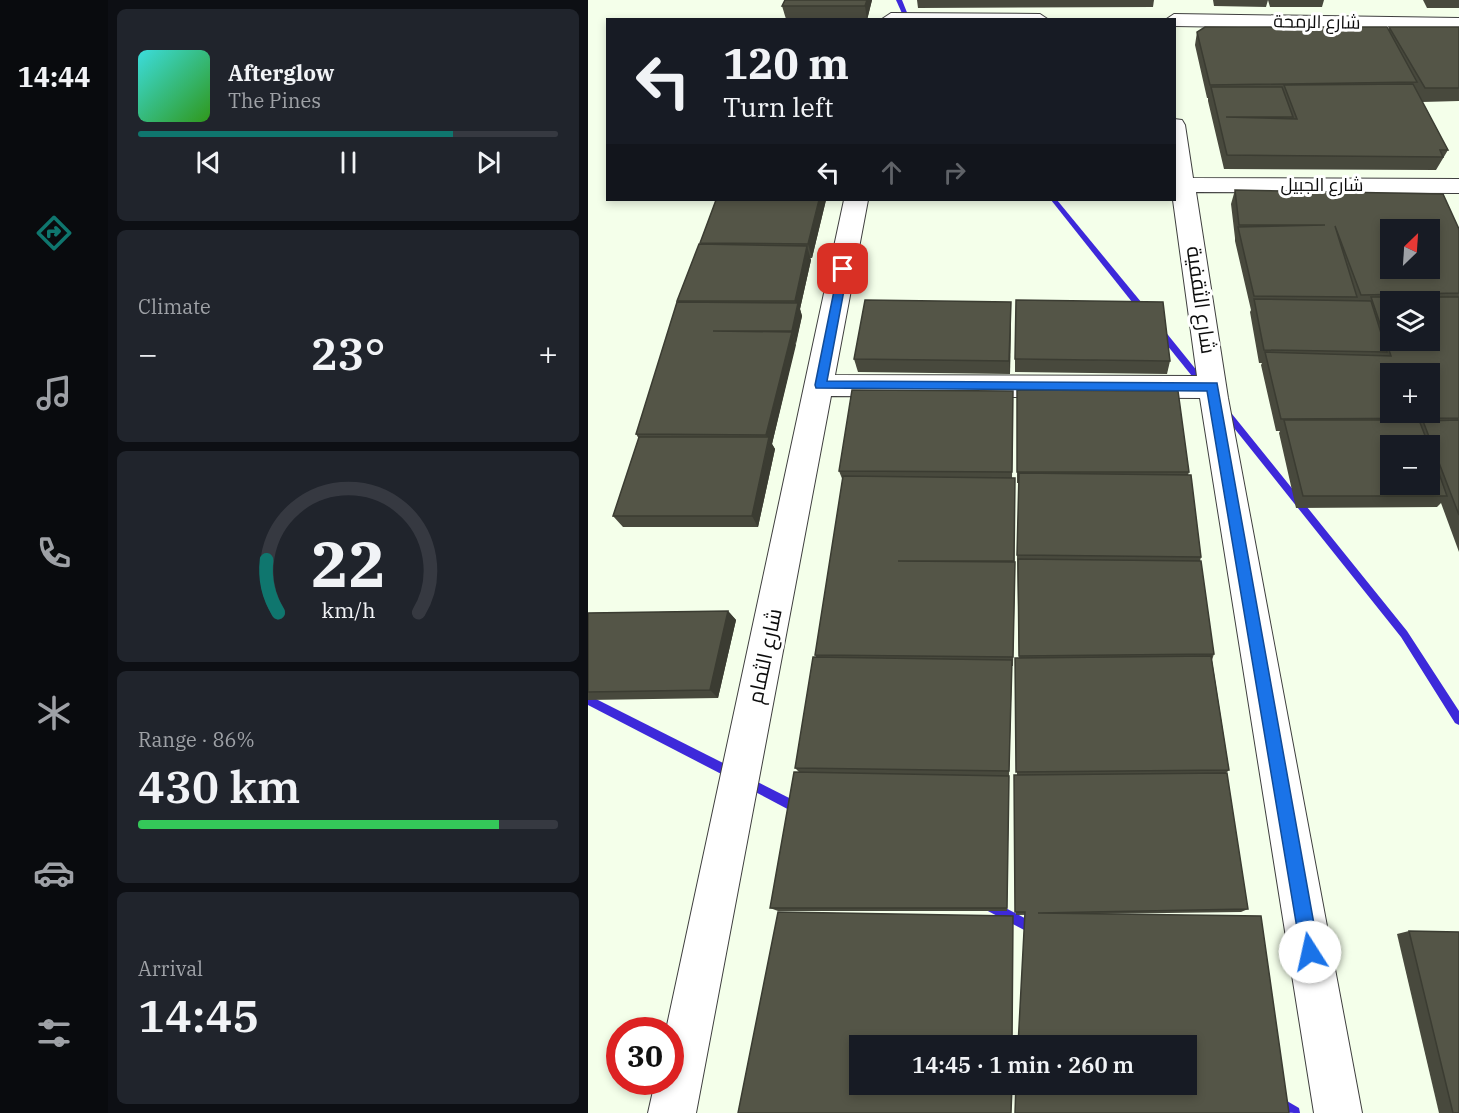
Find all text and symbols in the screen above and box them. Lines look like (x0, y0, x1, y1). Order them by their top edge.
street label: شارع الرمحة (1273, 9, 1361, 35)
text: 120 m (723, 36, 849, 91)
icon: left (624, 42, 702, 120)
text: Afterglow (228, 58, 335, 87)
text: 14:44 (18, 59, 90, 94)
text: The Pines (228, 87, 321, 114)
text: Turn left (723, 89, 834, 124)
icon: previous (192, 146, 225, 179)
icon: pause (332, 146, 365, 179)
icon: next (472, 146, 505, 179)
icon: left (812, 156, 845, 189)
icon: ahead (875, 156, 908, 189)
icon: right (938, 156, 971, 189)
street label: شارع الجبيل (1281, 173, 1363, 197)
icon: directions (33, 212, 75, 254)
north arrow (1380, 219, 1440, 279)
map controls (1380, 219, 1440, 495)
pin (817, 243, 868, 294)
street label: شارع الثقفية (1180, 244, 1223, 356)
icon: arrive (826, 252, 859, 285)
button: layers (1380, 291, 1440, 351)
text: Climate (138, 293, 211, 320)
text: 23° (310, 324, 386, 382)
text: − (138, 332, 158, 375)
text: + (538, 332, 558, 375)
button: + (1380, 363, 1440, 423)
icon: music (33, 372, 75, 414)
button: − (1380, 435, 1440, 495)
text: 22 (311, 524, 385, 605)
icon: phone (33, 532, 75, 574)
text: km/h (321, 597, 375, 625)
street label: شارع الثمام (740, 606, 789, 706)
icon: climate (33, 692, 75, 734)
text: Range · 86% (138, 726, 255, 753)
text: 430 km (138, 757, 300, 815)
icon: car (33, 852, 75, 894)
position arrow (1278, 920, 1342, 984)
text: Arrival (138, 955, 203, 982)
text: 14:45 (138, 986, 259, 1044)
icon: filters (33, 1012, 75, 1054)
speed limit sign: 30 (606, 1017, 684, 1095)
text: 14:45 · 1 min · 260 m (912, 1050, 1134, 1079)

